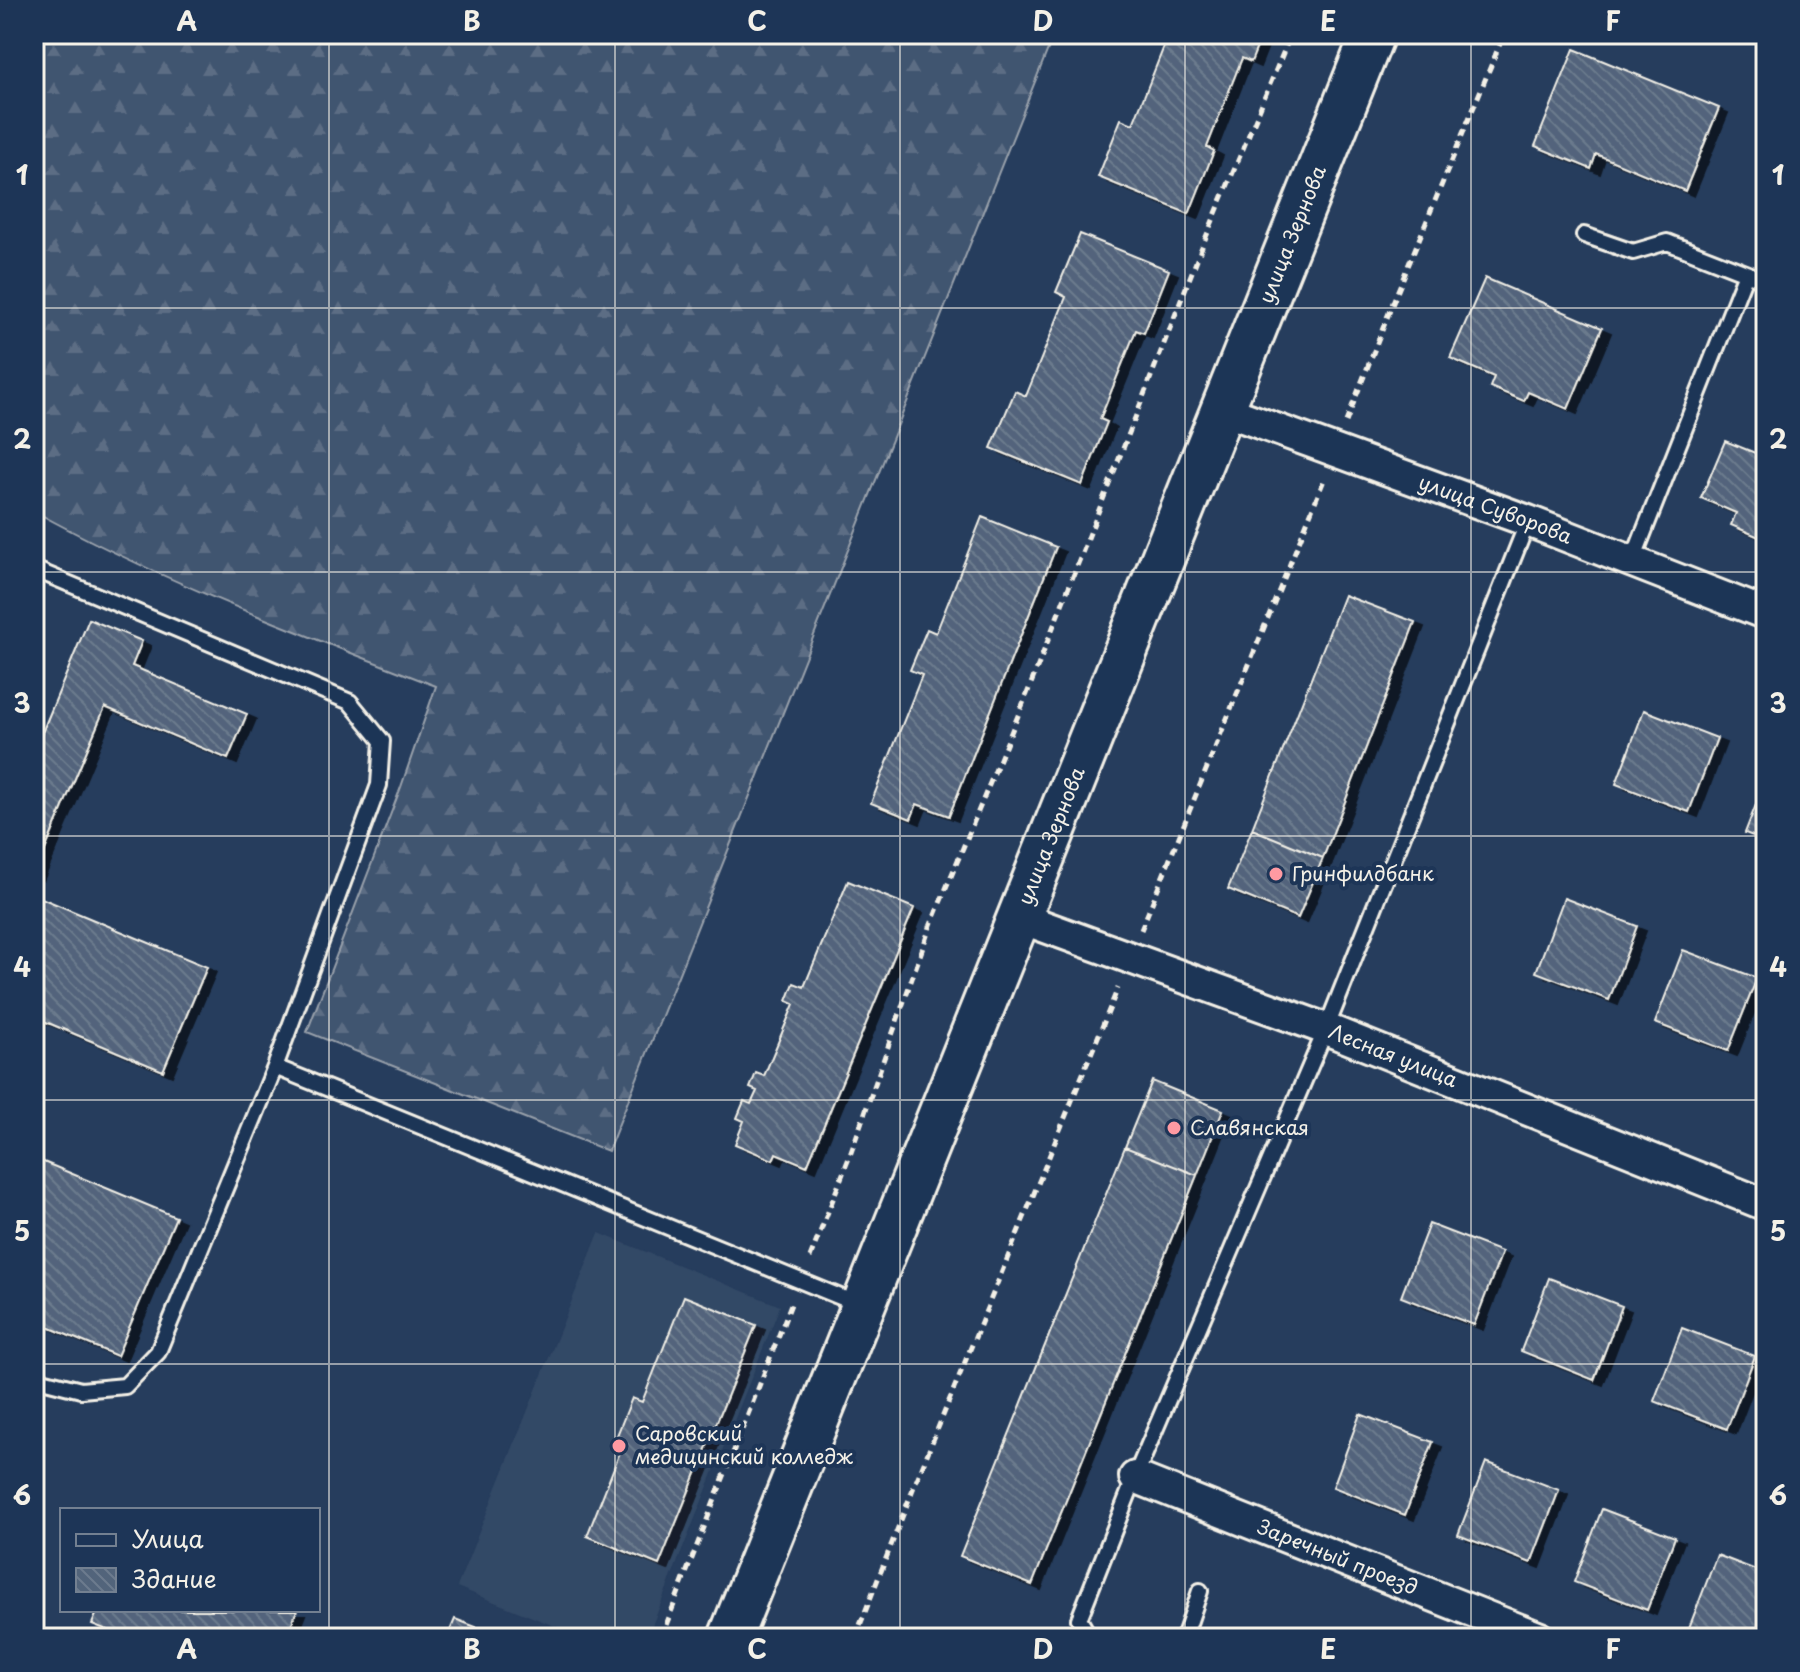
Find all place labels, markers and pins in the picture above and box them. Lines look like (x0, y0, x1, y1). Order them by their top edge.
place label: Гринфилдбанк (1292, 858, 1434, 888)
marker: Гринфилдбанк (1267, 865, 1285, 883)
place label: Славянская (1190, 1112, 1309, 1142)
marker: Славянская (1165, 1119, 1183, 1137)
place label: Саровский медицинский колледж (635, 1418, 853, 1471)
marker: Саровский медицинский колледж (610, 1437, 628, 1455)

